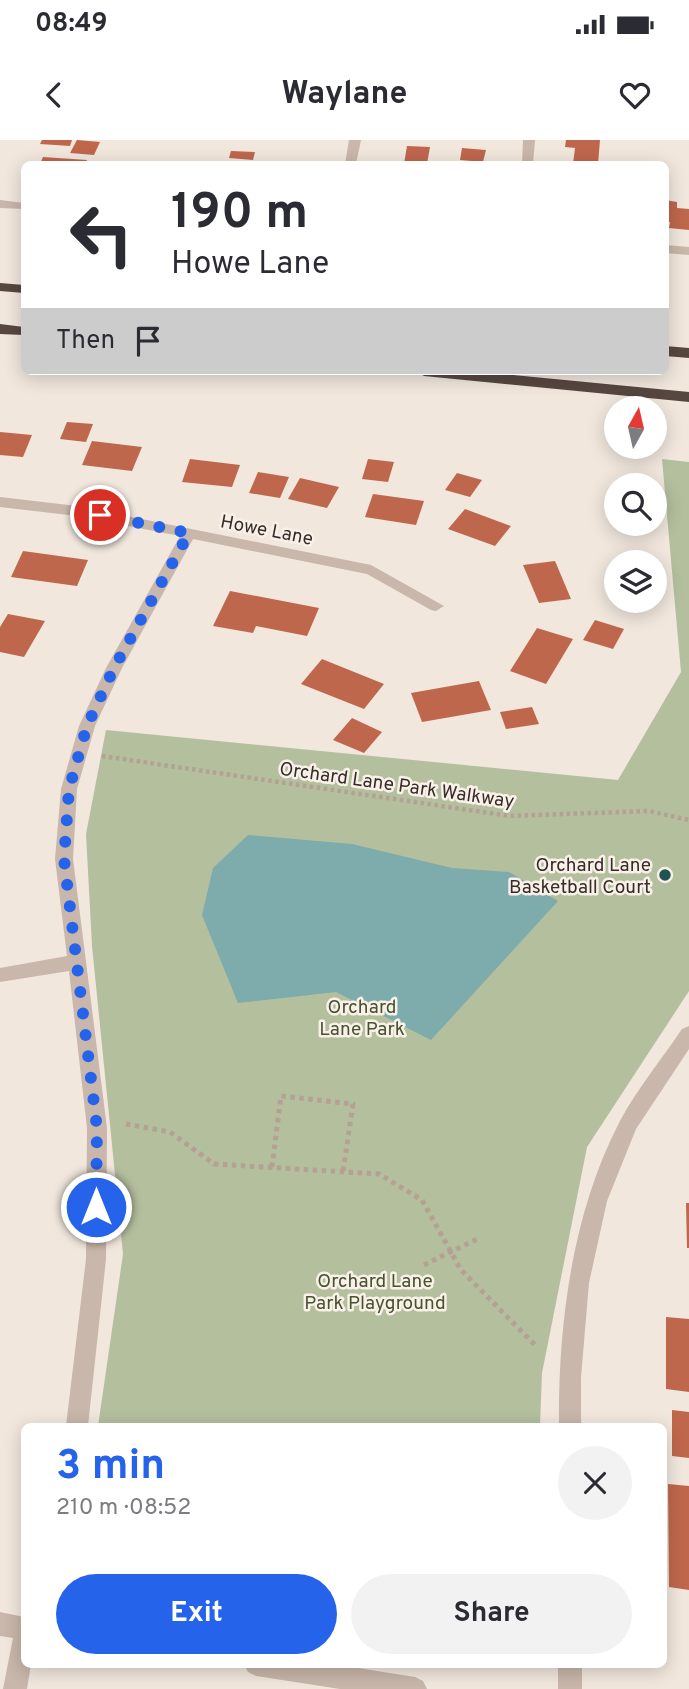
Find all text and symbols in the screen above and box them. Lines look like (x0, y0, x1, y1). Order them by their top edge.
text: 08:49 (35, 8, 107, 41)
text: Waylane (282, 75, 407, 115)
icon: back (35, 76, 73, 114)
icon: heart (616, 76, 654, 114)
text: 190 m (171, 184, 308, 246)
icon: left (56, 189, 147, 280)
text: Howe Lane (171, 245, 329, 285)
icon: arrive (129, 322, 167, 360)
text: Then (56, 325, 115, 358)
north arrow (604, 396, 667, 458)
map controls (604, 396, 667, 613)
button: search (604, 473, 667, 536)
pin (70, 485, 130, 545)
icon: arrive (81, 496, 119, 534)
street label: Howe Lane (218, 510, 315, 552)
button: layers (604, 550, 667, 613)
street label: Orchard Lane Park Walkway (278, 758, 516, 814)
place label: Orchard Lane Basketball Court (509, 854, 651, 900)
marker: Orchard Lane Basketball Court (657, 867, 673, 883)
park label: Orchard Lane Park (319, 996, 405, 1042)
position arrow (59, 1170, 133, 1244)
park label: Orchard Lane Park Playground (304, 1270, 446, 1316)
text: 3 min (56, 1441, 165, 1494)
button: close (558, 1446, 632, 1520)
text: 210 m · 08:52 (56, 1494, 191, 1523)
button: Exit (56, 1574, 337, 1654)
button: Share (351, 1574, 632, 1654)

